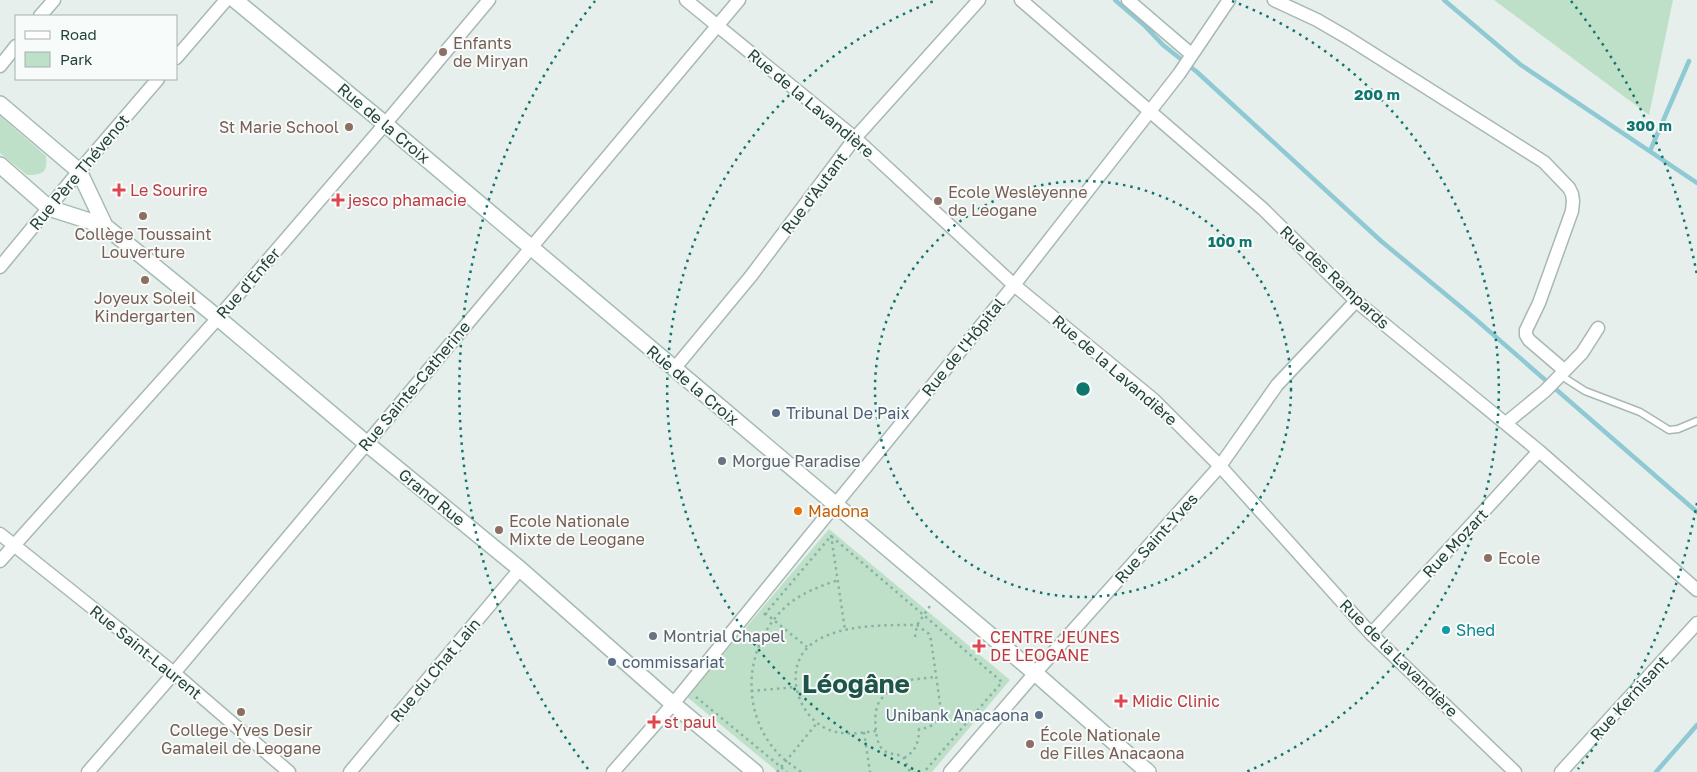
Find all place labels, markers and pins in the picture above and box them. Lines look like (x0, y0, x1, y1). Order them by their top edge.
place label: Enfants de Miryan (453, 33, 528, 71)
marker: Enfants de Miryan (437, 46, 449, 58)
place label: St Marie School (219, 117, 339, 137)
marker: St Marie School (343, 121, 355, 133)
place label: Le Sourire (130, 180, 208, 200)
place label: Ecole Wesleyenne de Leogane (948, 182, 1087, 220)
marker: Le Sourire (112, 183, 126, 197)
place label: jesco phamacie (347, 190, 467, 210)
marker: jesco phamacie (332, 194, 344, 206)
marker: Ecole Wesleyenne de Leogane (932, 195, 944, 207)
marker: Collège Toussaint Louverture (137, 210, 149, 222)
place label: Collège Toussaint Louverture (74, 224, 212, 262)
marker: Joyeux Soleil Kindergarten (139, 274, 151, 286)
place label: Joyeux Soleil Kindergarten (94, 288, 196, 326)
centre of rings (1074, 380, 1092, 398)
place label: Tribunal De Paix (786, 403, 910, 423)
marker: Tribunal De Paix (770, 407, 782, 419)
place label: Morgue Paradise (732, 451, 861, 471)
marker: Morgue Paradise (716, 455, 728, 467)
place label: Madona (808, 501, 869, 521)
marker: Madona (792, 505, 804, 517)
place label: Ecole Nationale Mixte de Leogane (509, 511, 645, 549)
marker: Ecole Nationale Mixte de Leogane (493, 524, 505, 536)
place label: Ecole (1498, 548, 1540, 568)
marker: Ecole (1482, 552, 1494, 564)
place label: Shed (1456, 620, 1495, 640)
marker: Shed (1440, 624, 1452, 636)
place label: Montrial Chapel (663, 626, 785, 646)
place label: CENTRE JEUNES DE LEOGANE (990, 627, 1120, 665)
marker: Montrial Chapel (647, 630, 659, 642)
marker: CENTRE JEUNES DE LEOGANE (972, 639, 986, 653)
place label: commissariat (622, 652, 725, 672)
marker: commissariat (606, 656, 618, 668)
place label: Midic Clinic (1132, 691, 1220, 711)
marker: Midic Clinic (1114, 694, 1128, 708)
place label: Unibank Anacaona (886, 705, 1029, 725)
marker: College Yves Desir Gamaleil de Leogane (235, 706, 247, 718)
marker: Unibank Anacaona (1033, 709, 1045, 721)
place label: st paul (664, 712, 717, 732)
marker: st paul (648, 716, 660, 728)
place label: College Yves Desir Gamaleil de Leogane (161, 720, 321, 758)
place label: École Nationale de Filles Anacaona (1040, 725, 1185, 763)
marker: École Nationale de Filles Anacaona (1024, 738, 1036, 750)

